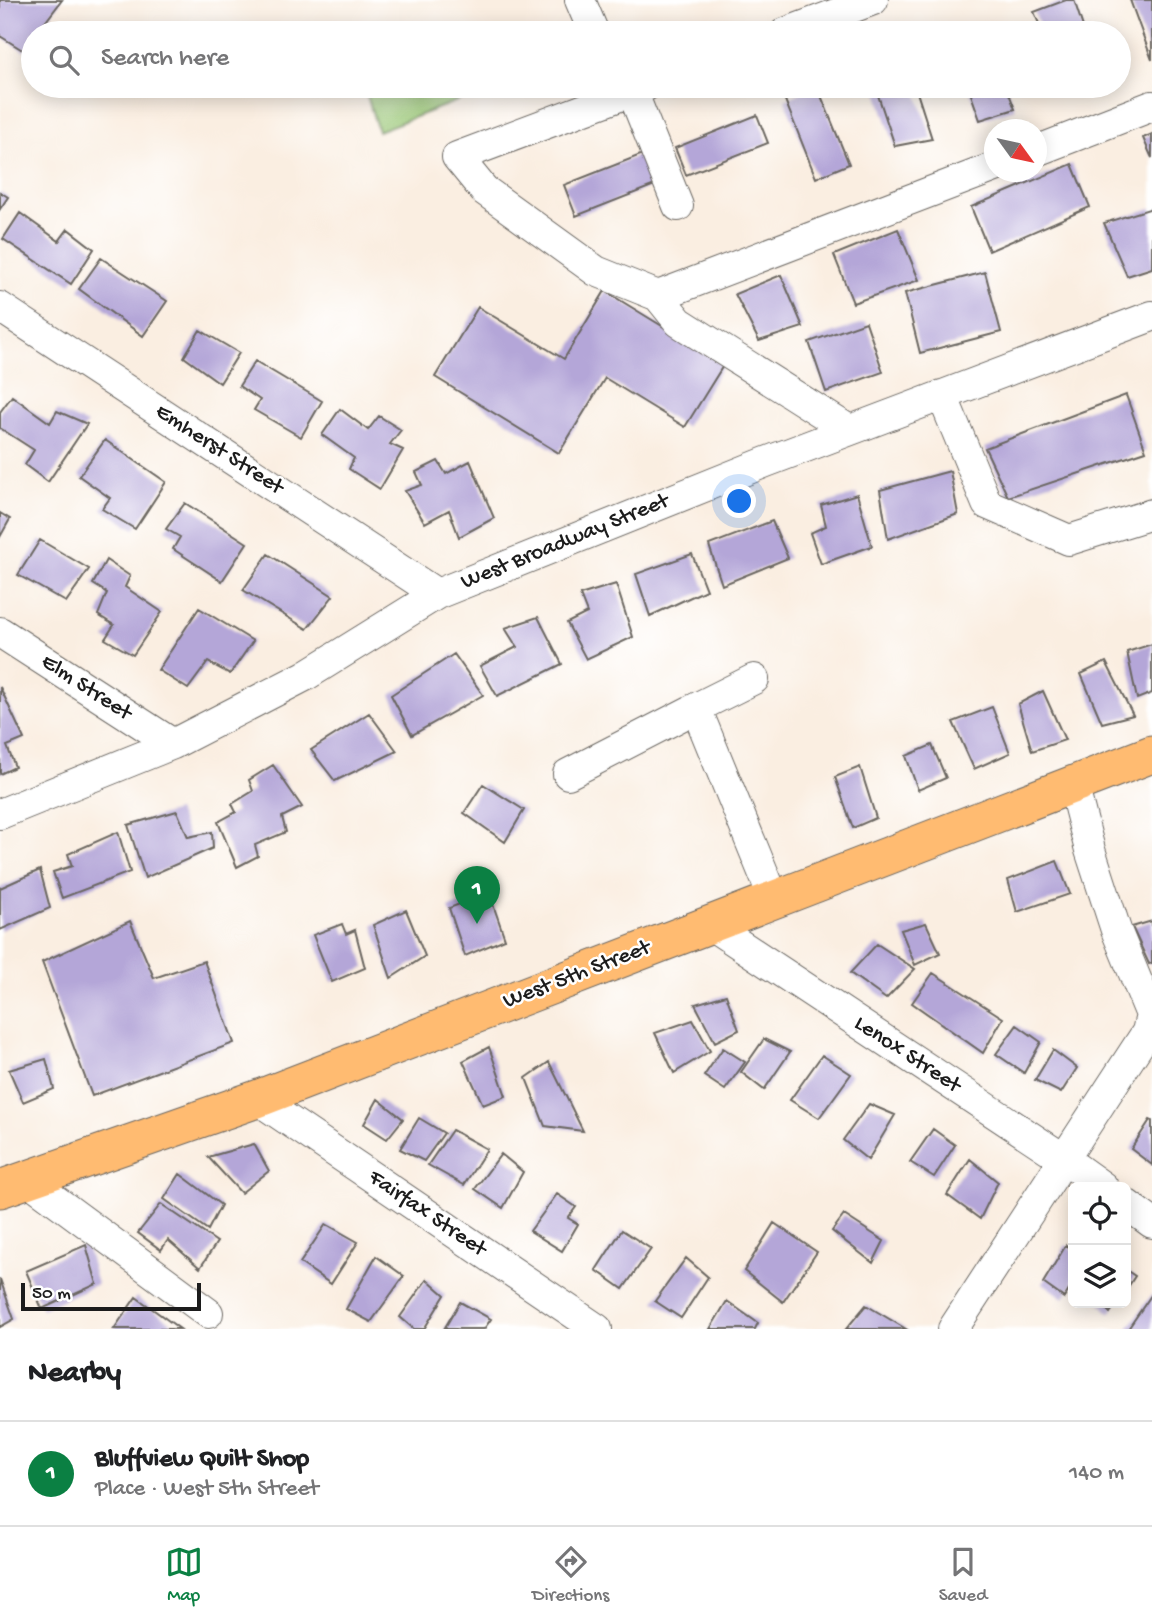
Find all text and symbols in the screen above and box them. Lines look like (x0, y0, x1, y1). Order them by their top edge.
search box (21, 21, 1131, 98)
icon: search (45, 41, 83, 79)
text: Search here (101, 44, 229, 75)
north arrow (984, 119, 1047, 182)
street label: Emherst Street (150, 398, 290, 502)
your location (722, 484, 756, 518)
street label: West Broadway Street (457, 487, 674, 596)
street label: Elm Street (36, 649, 138, 728)
pin: 1 (454, 866, 500, 924)
street label: West 5th Street (500, 934, 656, 1015)
street label: Lenox Street (848, 1010, 967, 1100)
street label: Fairfax Street (362, 1164, 492, 1264)
map controls (1068, 1182, 1131, 1308)
button: locate (1068, 1182, 1131, 1245)
button: layers (1068, 1245, 1131, 1308)
scale bar (21, 1280, 201, 1312)
text: 50 m (32, 1283, 71, 1306)
text: Nearby (28, 1357, 121, 1392)
text: Bluffview Quilt Shop (95, 1445, 309, 1476)
text: 1 (46, 1460, 56, 1487)
text: 140 m (1069, 1460, 1124, 1487)
text: Place · West 5th Street (95, 1476, 319, 1503)
tab: Map (165, 1543, 203, 1608)
tab: Directions (532, 1543, 609, 1608)
tab: Saved (939, 1543, 987, 1608)

